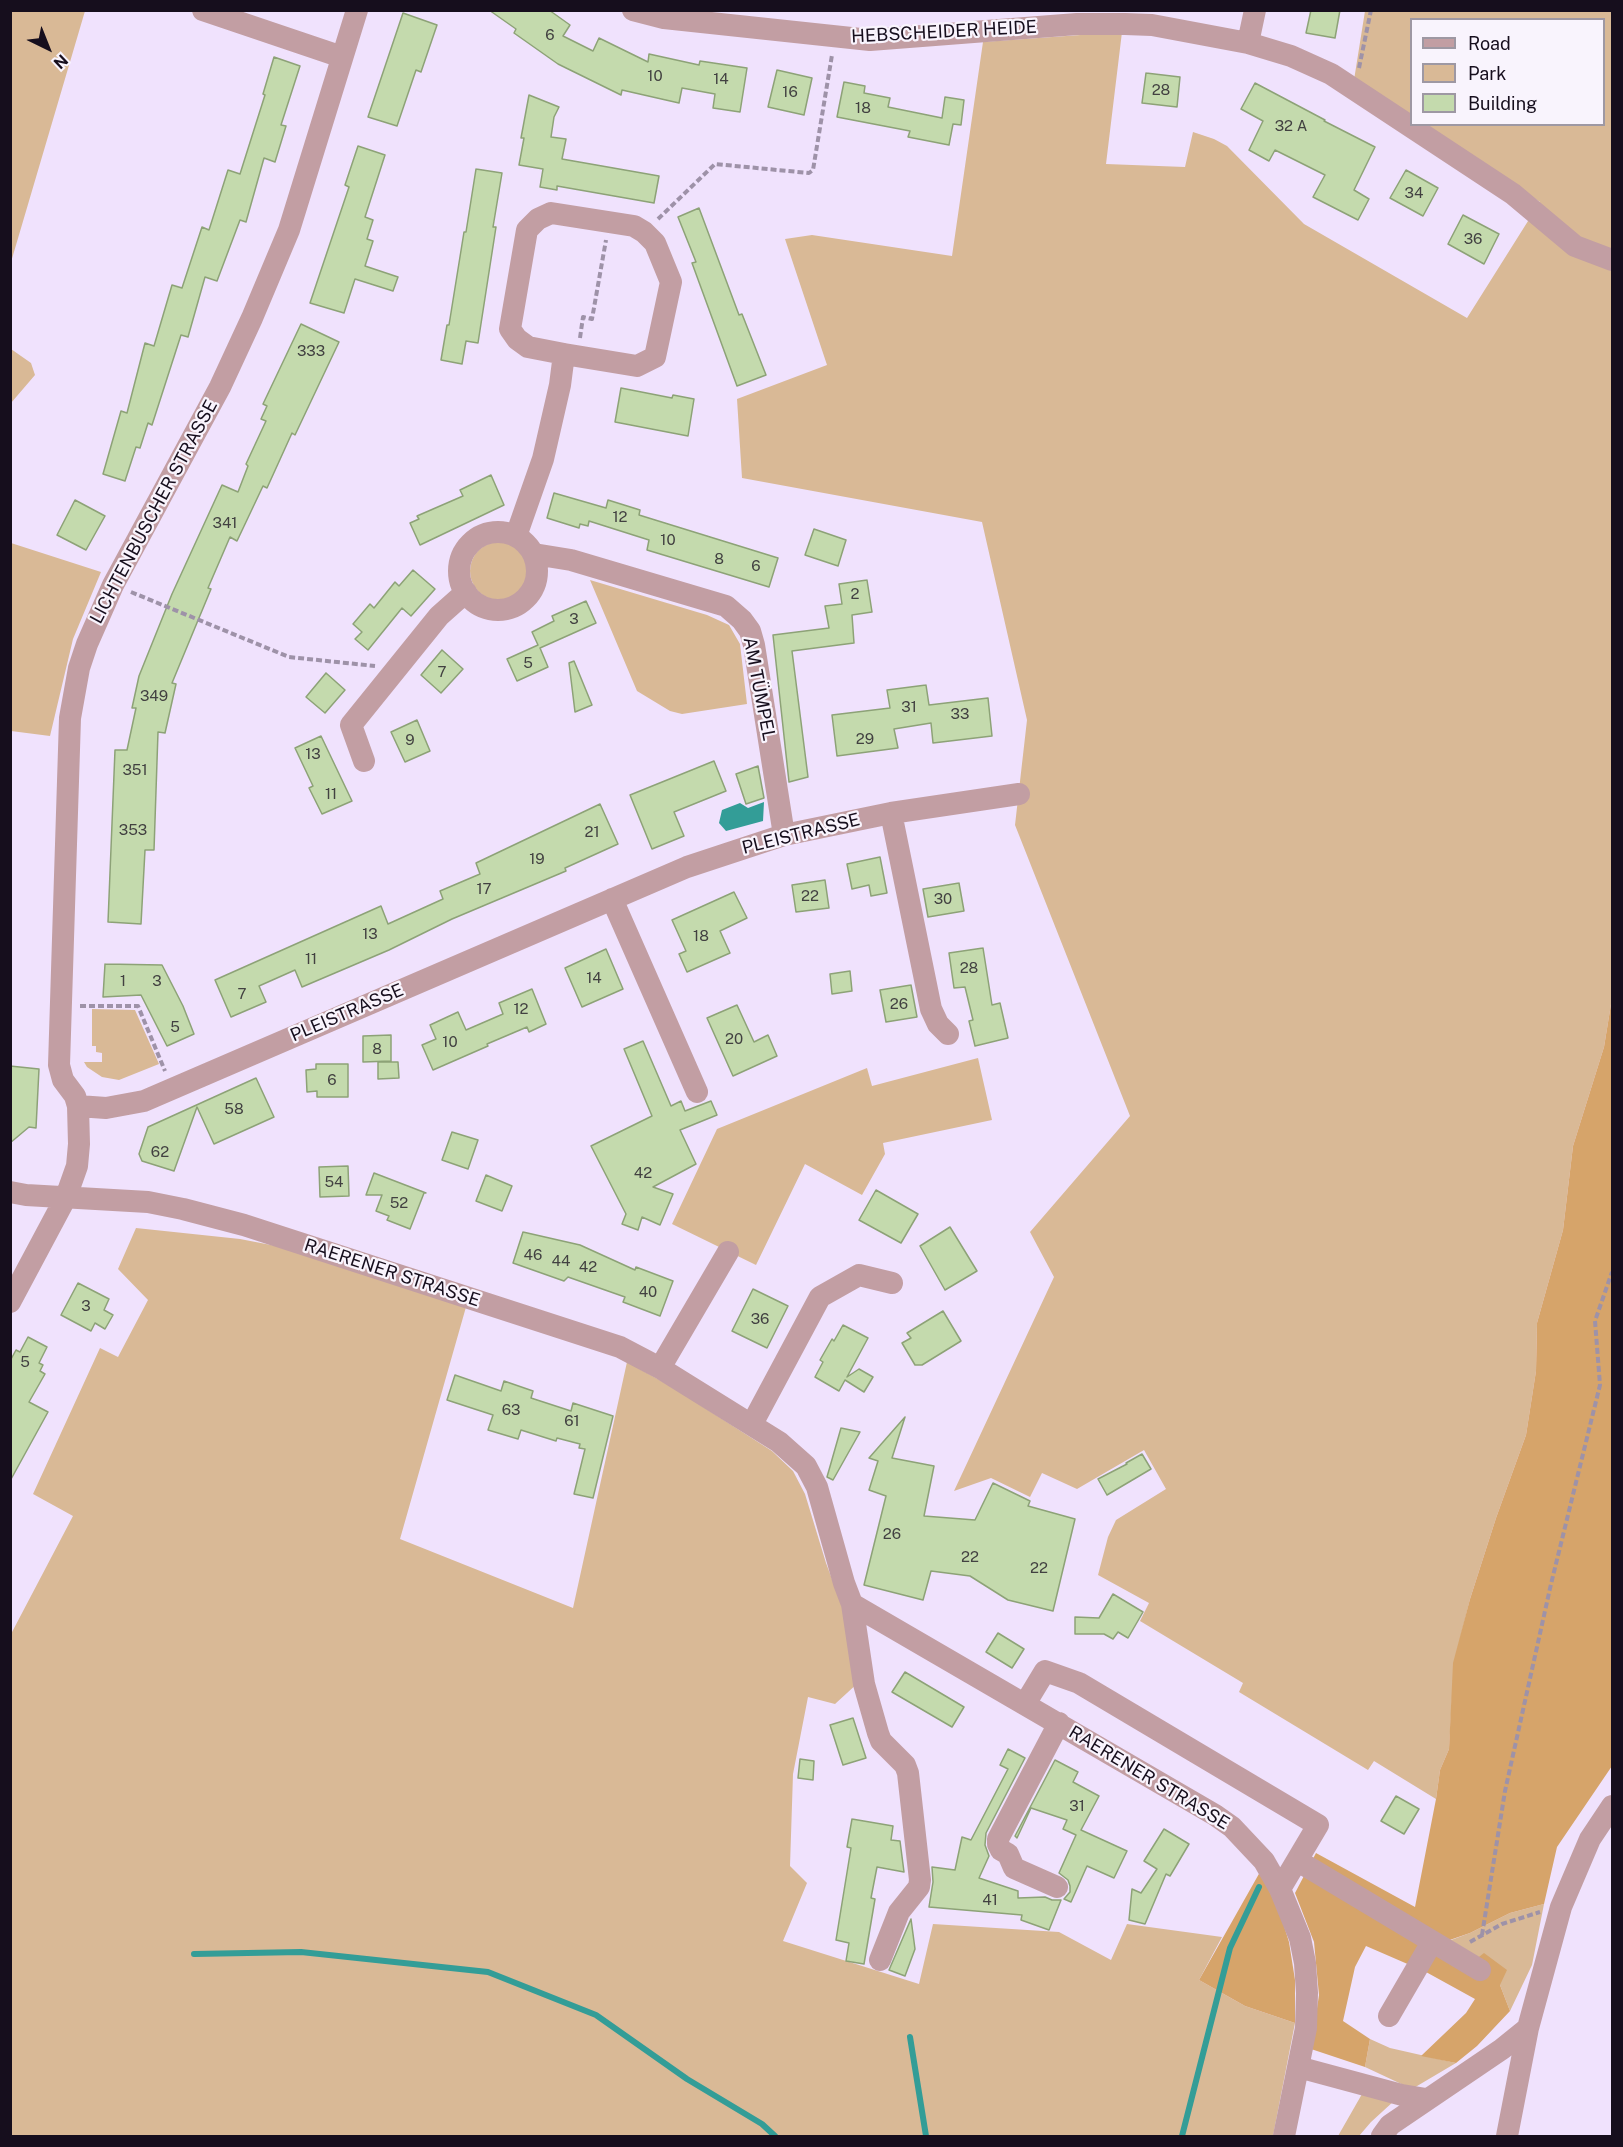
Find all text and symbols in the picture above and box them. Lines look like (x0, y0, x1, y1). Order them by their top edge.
street label: HEBSCHEIDER HEIDE (851, 16, 1037, 48)
north arrow (18, 18, 78, 78)
legend (1410, 18, 1605, 126)
house number: 6 (545, 26, 555, 44)
text: Road (1468, 33, 1511, 54)
text: N (50, 50, 72, 73)
text: Park (1468, 63, 1506, 84)
house number: 10 (647, 67, 663, 85)
house number: 14 (713, 70, 729, 88)
house number: 28 (1152, 81, 1170, 99)
house number: 16 (782, 83, 798, 101)
text: Building (1468, 93, 1537, 114)
house number: 18 (855, 99, 871, 117)
house number: 32 A (1275, 117, 1307, 135)
house number: 34 (1405, 184, 1423, 202)
house number: 36 (1464, 230, 1482, 248)
house number: 333 (297, 342, 325, 360)
street label: LICHTENBUSCHER STRASSE (86, 396, 222, 628)
house number: 12 (612, 508, 628, 526)
house number: 341 (213, 514, 237, 532)
house number: 10 (660, 531, 676, 549)
house number: 8 (714, 550, 724, 568)
house number: 6 (751, 557, 761, 575)
house number: 2 (851, 585, 859, 603)
house number: 3 (569, 610, 579, 628)
street label: AM TÜMPEL (738, 635, 780, 743)
house number: 5 (523, 654, 533, 672)
house number: 7 (437, 663, 447, 681)
house number: 349 (140, 687, 168, 705)
house number: 31 (901, 698, 917, 716)
house number: 33 (951, 705, 969, 723)
house number: 29 (856, 730, 874, 748)
house number: 9 (405, 731, 415, 749)
house number: 13 (305, 745, 321, 763)
house number: 351 (122, 761, 148, 779)
house number: 11 (325, 785, 337, 803)
street label: PLEISTRASSE (740, 809, 862, 859)
house number: 353 (119, 821, 147, 839)
house number: 21 (584, 823, 600, 841)
house number: 19 (529, 850, 545, 868)
house number: 17 (476, 880, 492, 898)
house number: 22 (801, 887, 819, 905)
house number: 30 (934, 890, 952, 908)
house number: 13 (362, 925, 378, 943)
house number: 18 (693, 927, 709, 945)
house number: 11 (305, 950, 317, 968)
house number: 28 (960, 959, 978, 977)
house number: 14 (586, 969, 602, 987)
house number: 1 (120, 972, 126, 990)
house number: 3 (152, 972, 162, 990)
street label: PLEISTRASSE (287, 979, 407, 1047)
house number: 7 (237, 985, 247, 1003)
house number: 26 (890, 995, 908, 1013)
house number: 12 (513, 1000, 529, 1018)
house number: 5 (170, 1018, 180, 1036)
house number: 20 (725, 1030, 743, 1048)
house number: 10 (442, 1033, 458, 1051)
house number: 8 (372, 1040, 382, 1058)
house number: 6 (327, 1071, 337, 1089)
house number: 58 (224, 1100, 244, 1118)
house number: 62 (151, 1143, 169, 1161)
house number: 42 (634, 1164, 652, 1182)
house number: 54 (324, 1173, 344, 1191)
house number: 52 (390, 1194, 408, 1212)
street label: RAERENER STRASSE (301, 1234, 483, 1312)
house number: 46 (524, 1246, 542, 1264)
house number: 44 (552, 1252, 570, 1270)
house number: 42 (579, 1258, 597, 1276)
house number: 40 (639, 1283, 657, 1301)
house number: 3 (81, 1297, 91, 1315)
house number: 36 (751, 1310, 769, 1328)
house number: 5 (20, 1353, 30, 1371)
house number: 63 (502, 1401, 520, 1419)
house number: 61 (564, 1412, 580, 1430)
house number: 26 (883, 1525, 901, 1543)
house number: 22 (961, 1548, 979, 1566)
house number: 22 (1030, 1559, 1048, 1577)
street label: RAERENER STRASSE (1065, 1721, 1233, 1835)
house number: 31 (1069, 1797, 1085, 1815)
house number: 41 (982, 1891, 998, 1909)

